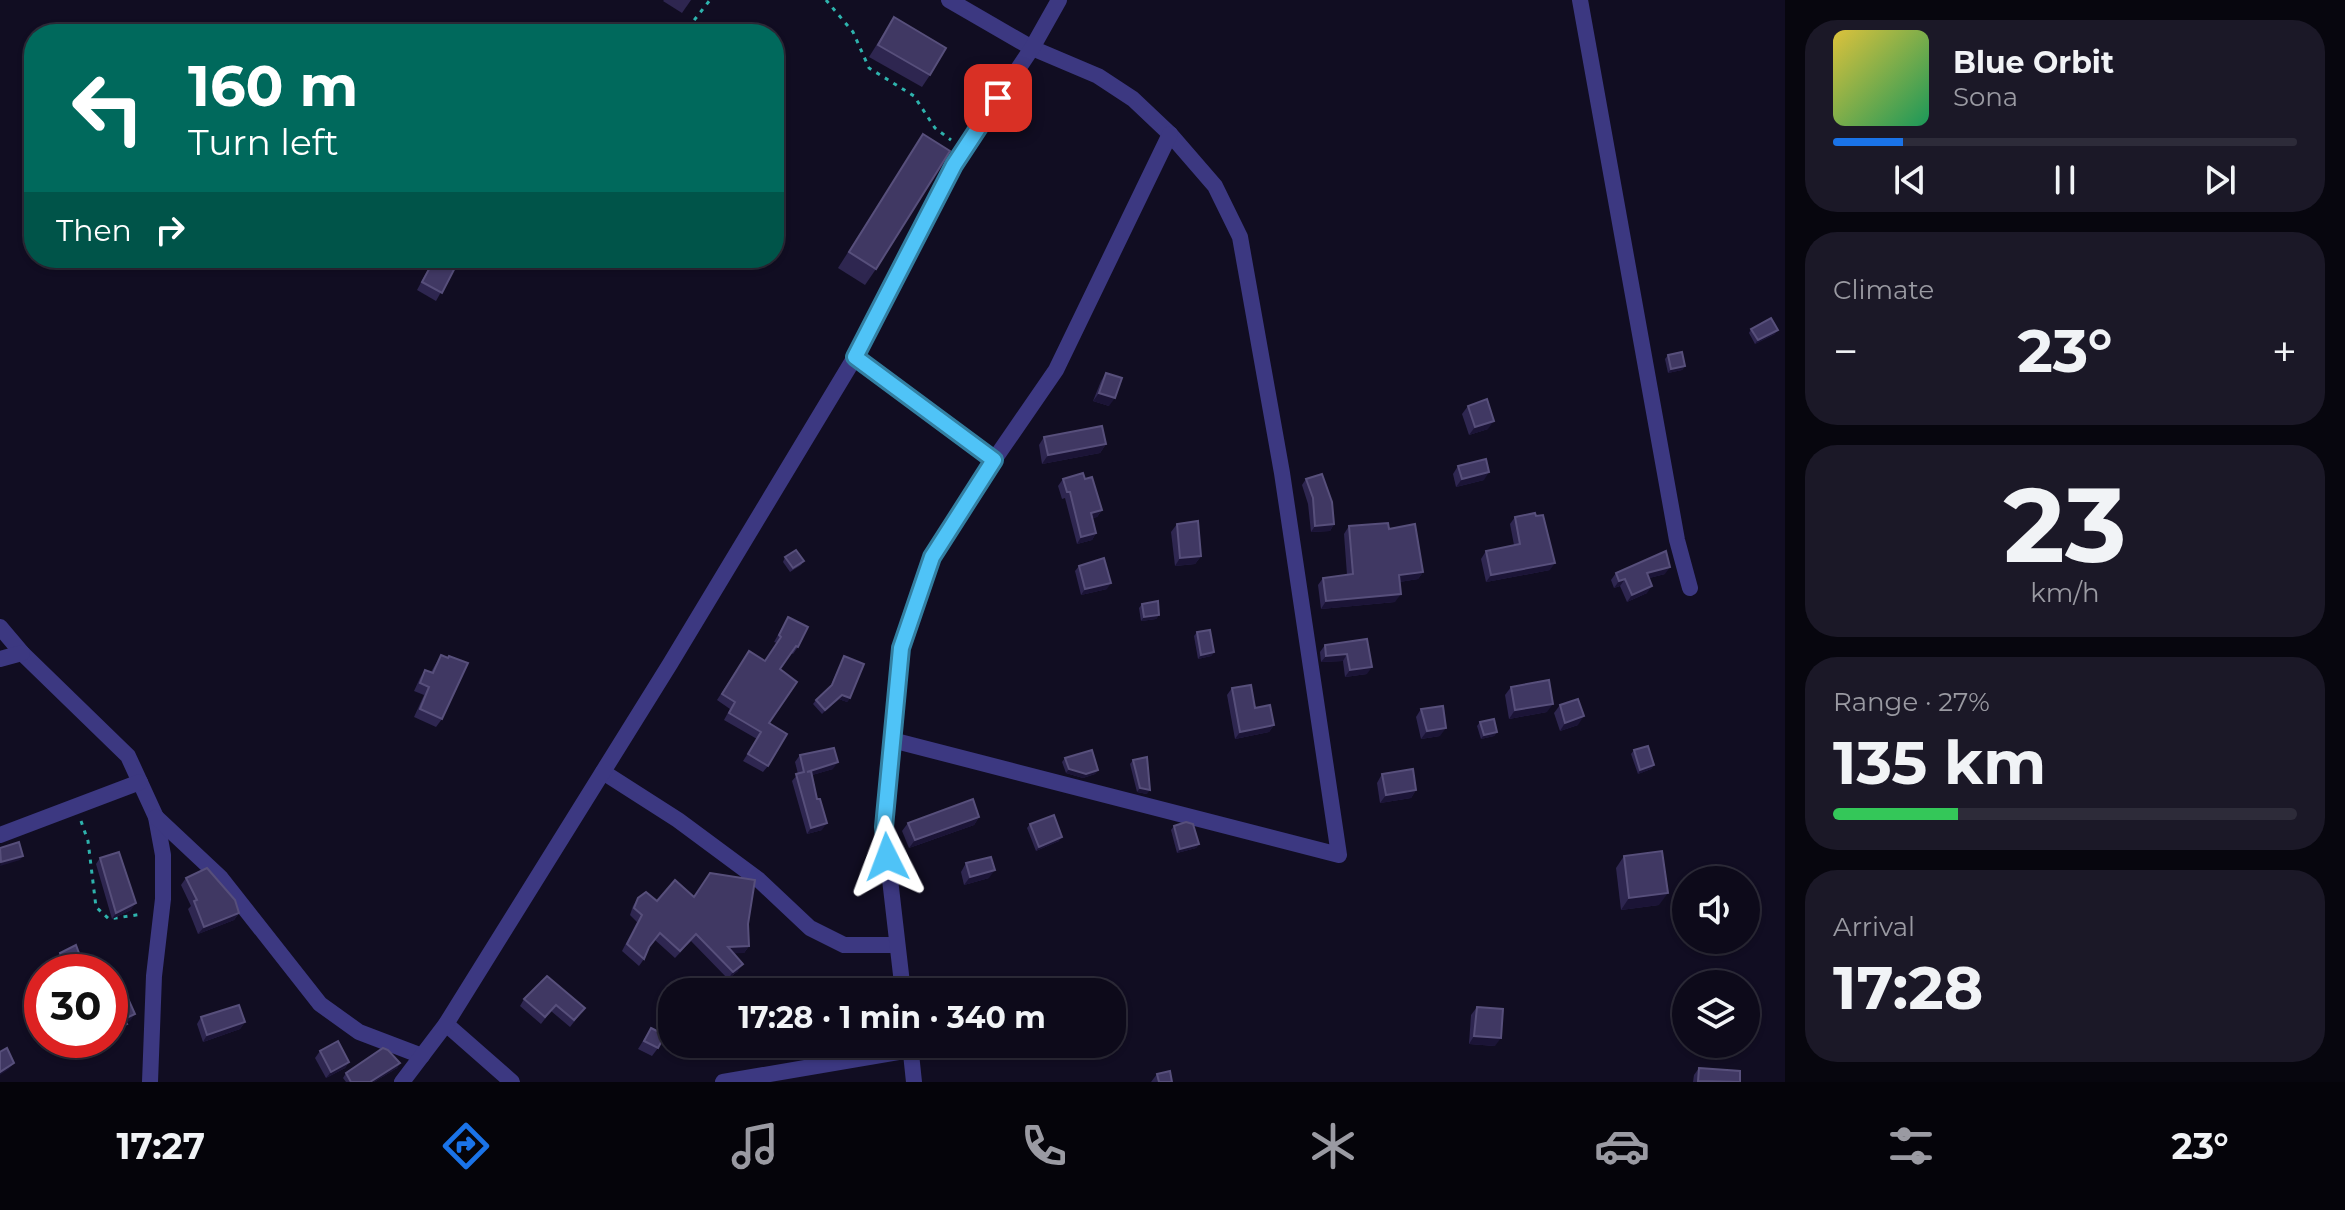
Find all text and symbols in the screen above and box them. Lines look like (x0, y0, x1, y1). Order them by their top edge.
text: Blue Orbit (1953, 44, 2114, 81)
text: 160 m (188, 52, 358, 120)
icon: left (56, 56, 160, 160)
pin (964, 64, 1032, 132)
icon: arrive (976, 76, 1020, 120)
text: Sona (1953, 81, 2018, 113)
text: Turn left (188, 120, 339, 164)
icon: previous (1888, 158, 1932, 202)
icon: pause (2043, 158, 2087, 202)
icon: next (2198, 158, 2242, 202)
icon: right (148, 208, 192, 252)
text: Then (56, 212, 132, 249)
text: Climate (1833, 274, 1934, 306)
text: 23° (2017, 314, 2113, 387)
text: − (1833, 324, 1858, 378)
text: + (2272, 324, 2297, 378)
text: 23 (2004, 461, 2126, 588)
text: km/h (2030, 577, 2100, 609)
text: Range · 27% (1833, 686, 1990, 718)
text: 135 km (1833, 726, 2046, 799)
position arrow (845, 815, 929, 899)
map controls (1672, 866, 1760, 1058)
button: sound (1672, 866, 1760, 954)
text: Arrival (1833, 911, 1915, 943)
text: 17:28 (1833, 951, 1983, 1024)
speed limit sign: 30 (24, 954, 128, 1058)
button: layers (1672, 970, 1760, 1058)
text: 17:28 · 1 min · 340 m (738, 999, 1046, 1036)
icon: directions (438, 1118, 494, 1174)
icon: music (727, 1118, 783, 1174)
icon: phone (1016, 1118, 1072, 1174)
icon: climate (1305, 1118, 1361, 1174)
icon: car (1594, 1118, 1650, 1174)
icon: filters (1883, 1118, 1939, 1174)
text: 17:27 (116, 1124, 205, 1168)
text: 23° (2171, 1124, 2228, 1168)

